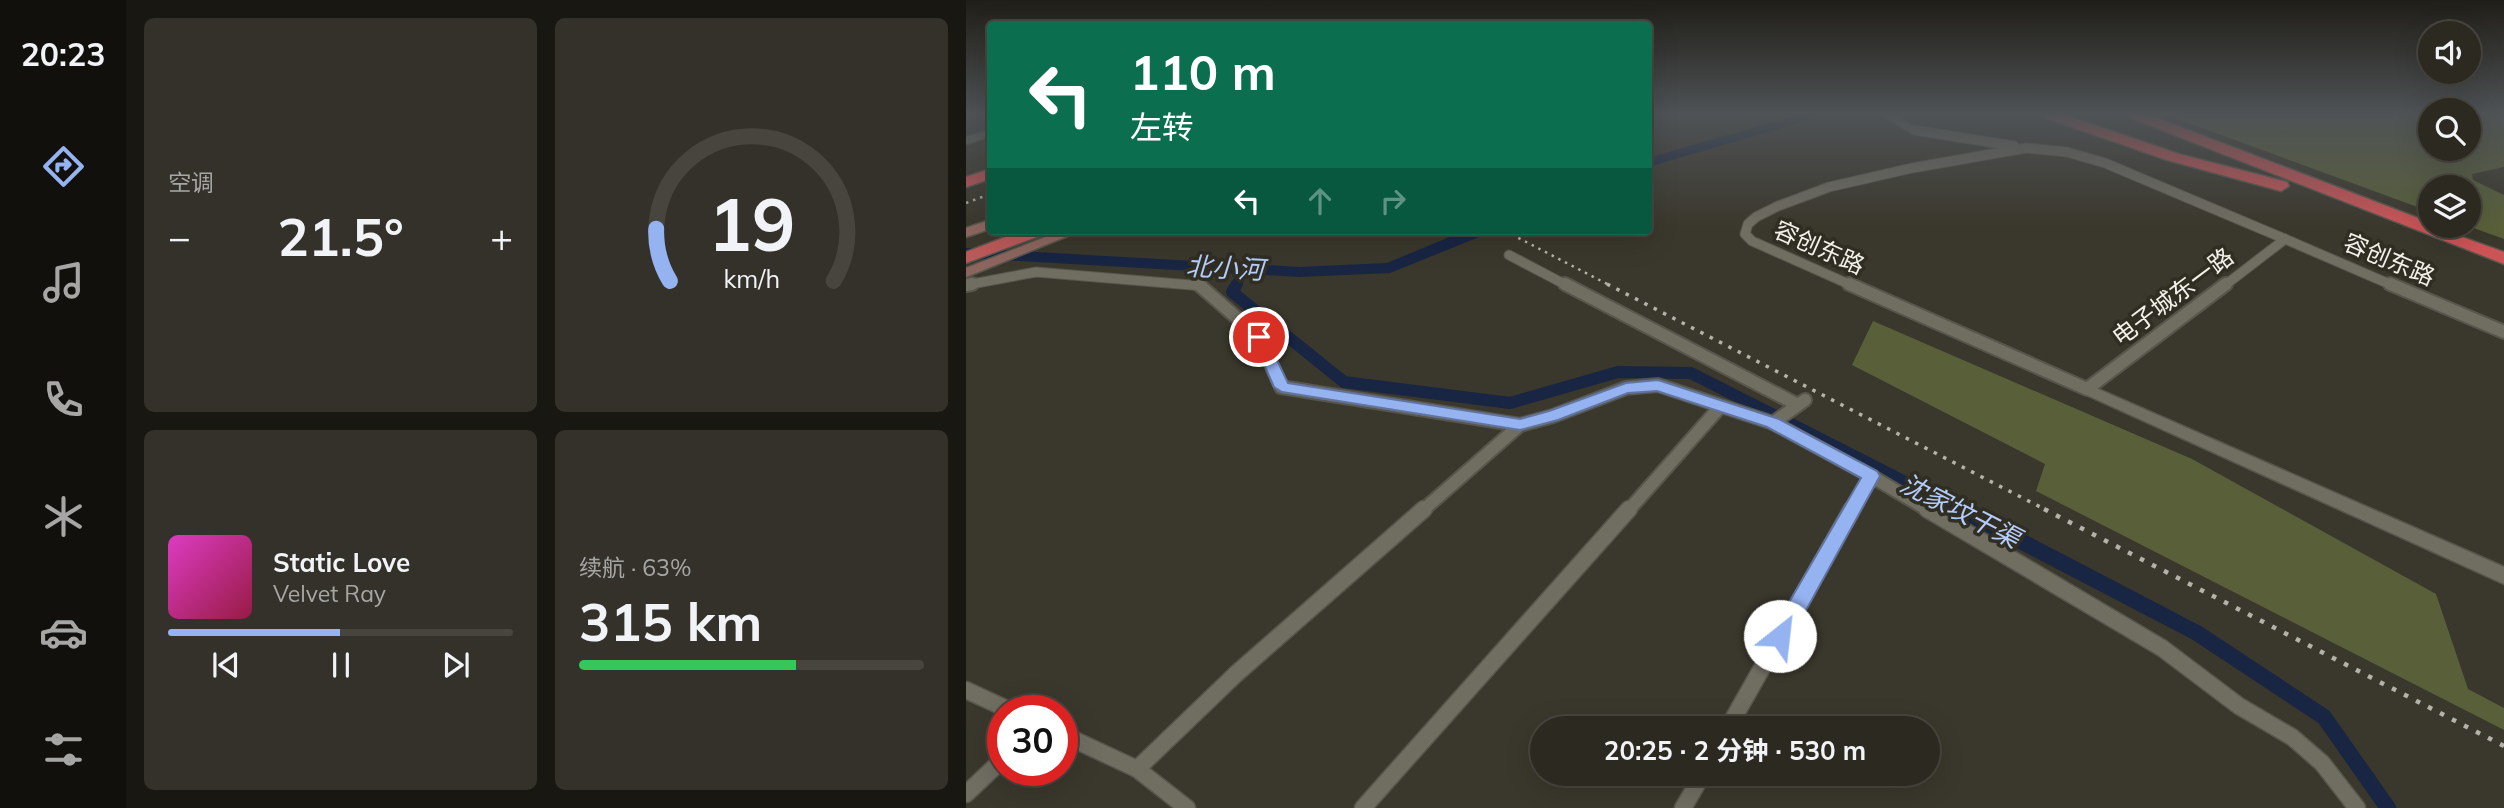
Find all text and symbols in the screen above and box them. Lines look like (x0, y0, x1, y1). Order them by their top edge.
map controls (2418, 21, 2481, 238)
button: sound (2418, 21, 2481, 84)
text: 20:23 (21, 34, 105, 74)
text: 110 m (1130, 41, 1276, 102)
icon: left (1015, 49, 1106, 140)
button: search (2418, 98, 2481, 161)
text: 左转 (1130, 107, 1194, 147)
icon: directions (39, 142, 88, 191)
text: 空调 (168, 168, 214, 197)
button: layers (2418, 175, 2481, 238)
text: 19 (708, 178, 795, 269)
icon: left (1228, 182, 1266, 220)
icon: ahead (1301, 182, 1339, 220)
icon: right (1374, 182, 1412, 220)
text: 21.5° (277, 204, 404, 269)
text: − (168, 213, 191, 261)
text: + (490, 213, 513, 261)
street label: 容创东路 (1769, 214, 1869, 280)
street label: 容创东路 (2339, 227, 2439, 292)
street label: 电子城东一路 (2106, 241, 2239, 352)
water label: 北小河 (1185, 249, 1270, 286)
icon: music (39, 258, 88, 307)
text: km/h (723, 263, 780, 294)
pin (1229, 307, 1289, 367)
icon: arrive (1240, 318, 1278, 356)
icon: phone (39, 375, 88, 424)
water label: 沈家坟干渠 (1895, 466, 2029, 557)
icon: climate (39, 492, 88, 541)
text: Static Love (273, 546, 410, 579)
text: 续航 · 63% (579, 553, 691, 582)
text: Velvet Ray (273, 579, 386, 608)
text: 315 km (579, 589, 762, 654)
position arrow (1743, 599, 1817, 673)
icon: car (39, 608, 88, 657)
icon: previous (207, 646, 245, 684)
icon: pause (322, 646, 360, 684)
icon: next (437, 646, 475, 684)
speed limit sign: 30 (987, 695, 1078, 786)
icon: filters (39, 725, 88, 774)
text: 20:25 · 2 分钟 · 530 m (1604, 734, 1866, 767)

